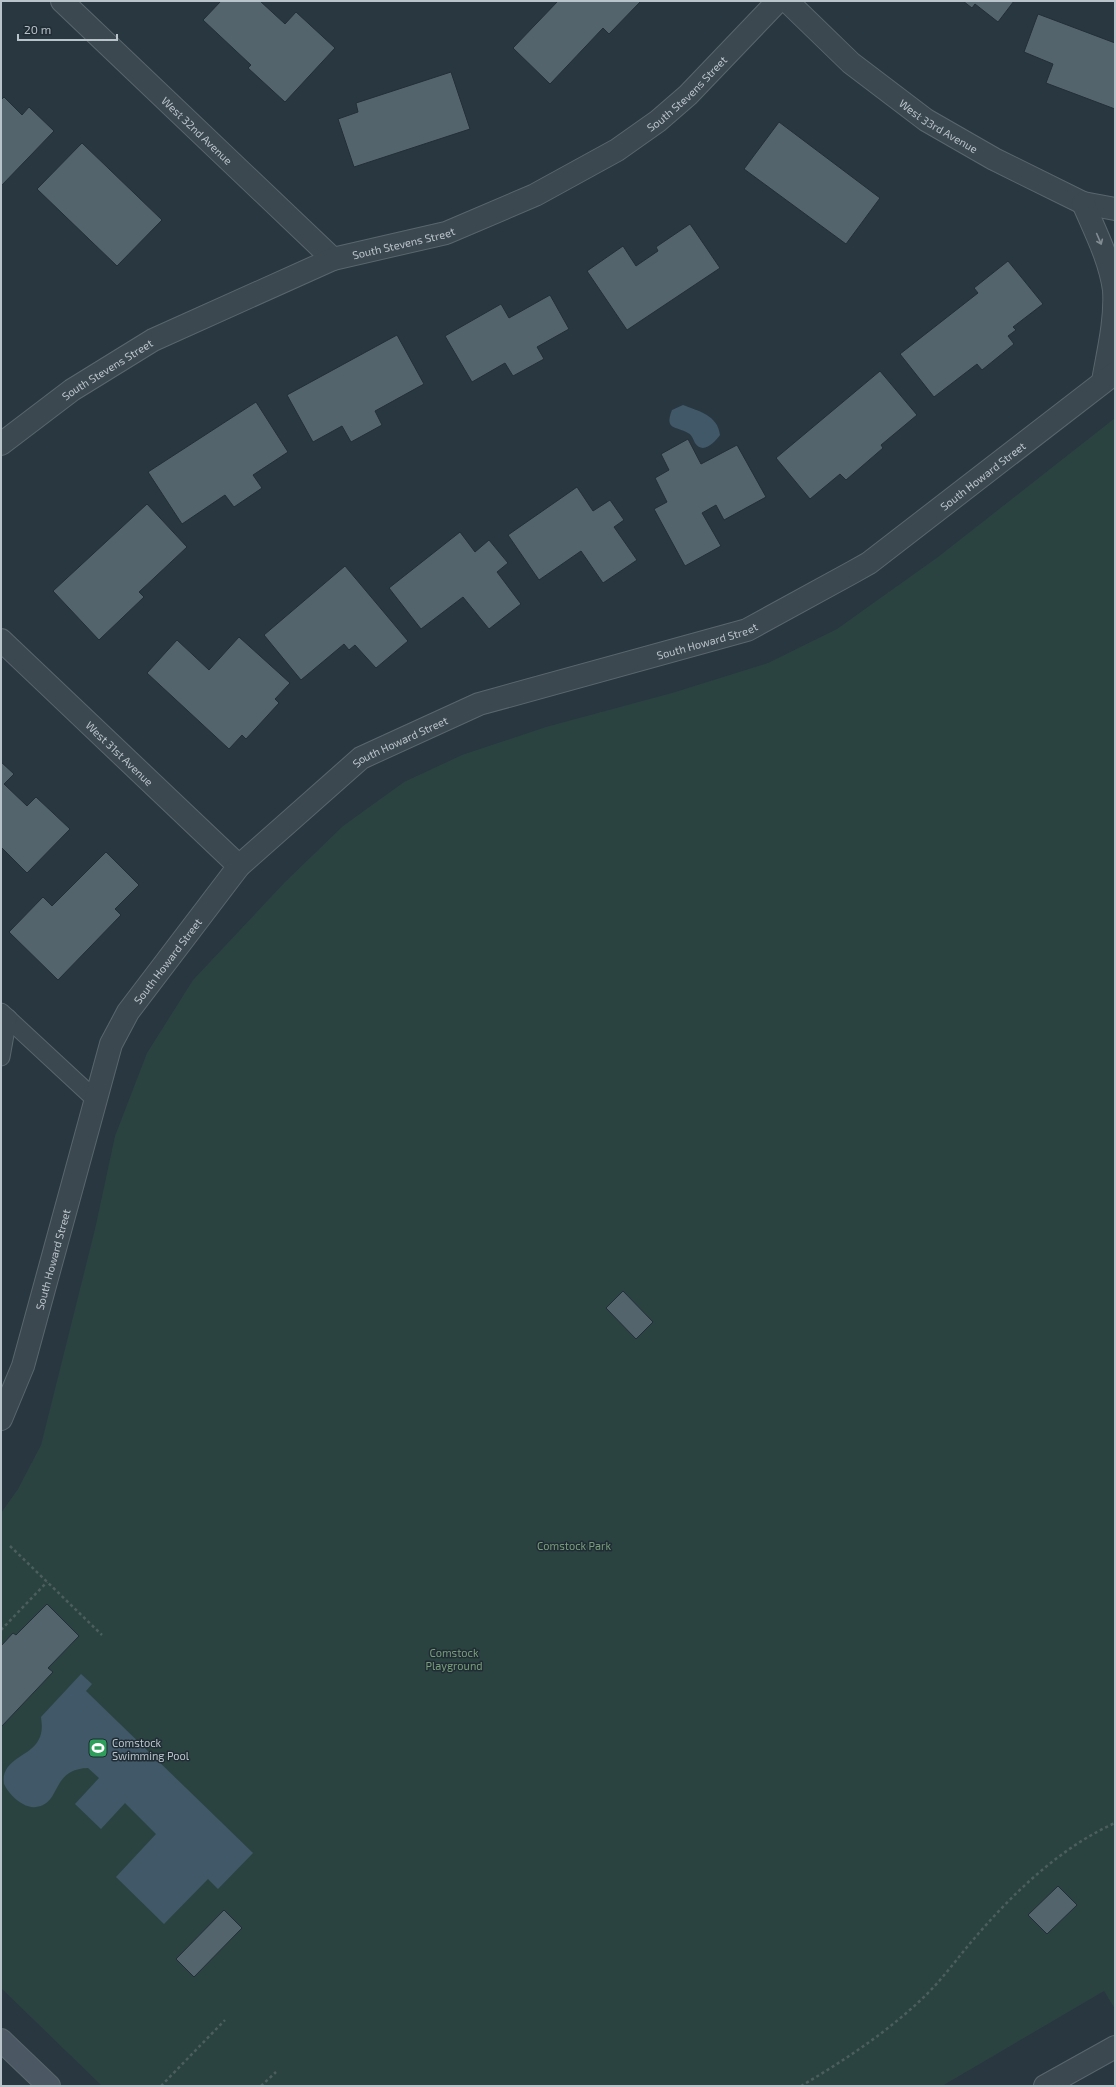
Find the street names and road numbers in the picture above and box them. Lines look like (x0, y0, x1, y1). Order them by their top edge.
street label: South Stevens Street (644, 53, 729, 134)
street label: West 32nd Avenue (159, 93, 235, 167)
street label: West 33rd Avenue (897, 96, 980, 155)
street label: South Stevens Street (351, 224, 456, 261)
street label: South Stevens Street (59, 336, 155, 402)
street label: South Howard Street (937, 438, 1028, 512)
street label: South Howard Street (655, 619, 759, 661)
street label: South Howard Street (349, 713, 449, 769)
street label: West 31st Avenue (84, 718, 156, 788)
street label: South Howard Street (130, 915, 204, 1006)
street label: South Howard Street (32, 1207, 72, 1311)

